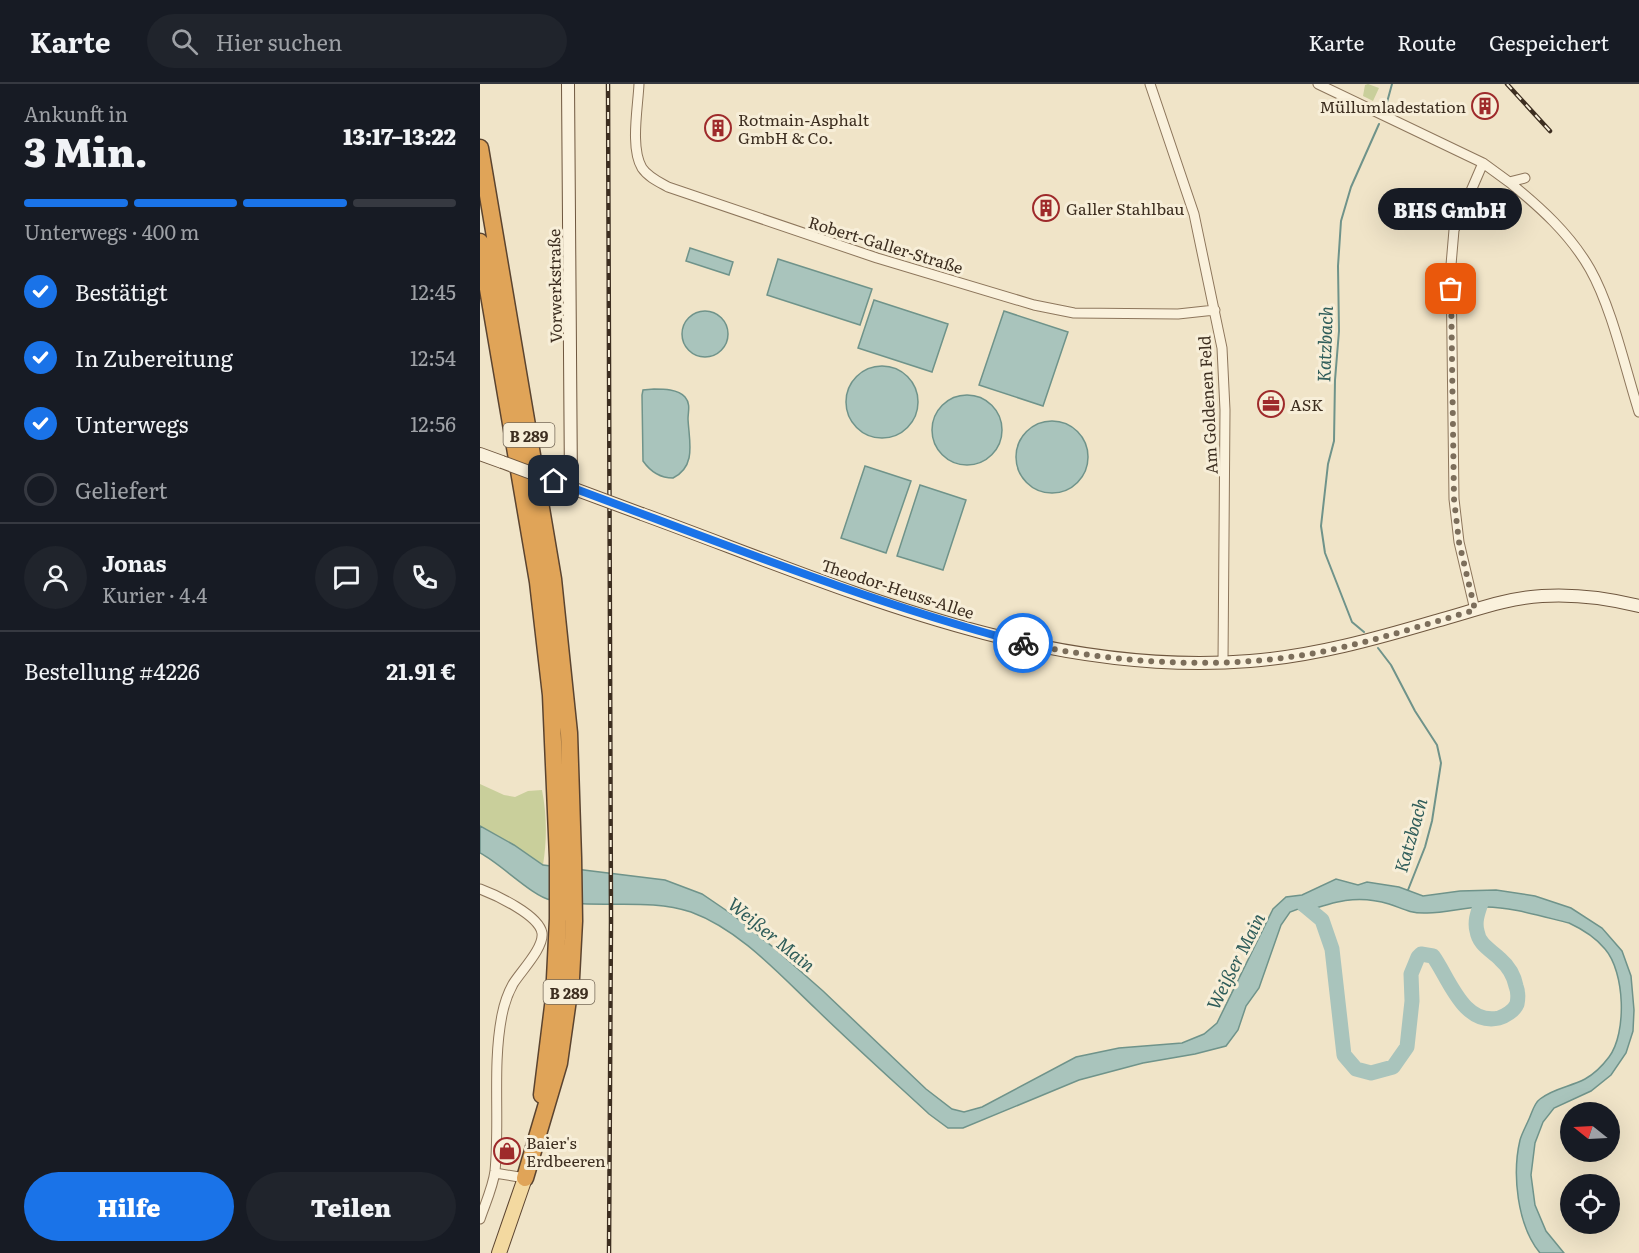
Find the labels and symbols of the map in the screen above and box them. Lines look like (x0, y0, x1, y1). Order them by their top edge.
building icon: Müllumladestation (1470, 91, 1500, 121)
place label: Müllumladestation (1320, 94, 1466, 118)
place label: Rotmain-Asphalt GmbH & Co. (738, 107, 870, 149)
building icon: Rotmain-Asphalt GmbH & Co. (703, 113, 733, 143)
callout: BHS GmbH (1379, 187, 1523, 229)
building icon: Galler Stahlbau (1031, 193, 1061, 223)
place label: Galler Stahlbau (1066, 196, 1184, 220)
street label: Robert-Galler-Straße (806, 209, 966, 279)
street label: Vorwerkstraße (541, 229, 567, 343)
pin (1425, 263, 1476, 314)
water label: Katzbach (1309, 305, 1339, 383)
street label: Am Goldenen Feld (1191, 335, 1223, 475)
office icon: ASK (1256, 389, 1286, 419)
place label: ASK (1290, 392, 1323, 416)
road number: B 289 (503, 423, 554, 447)
pin (528, 455, 579, 506)
street label: Theodor-Heuss-Allee (818, 552, 978, 624)
courier (993, 613, 1053, 673)
water label: Katzbach (1387, 794, 1434, 875)
water label: Weißer Main (722, 890, 822, 978)
water label: Weißer Main (1199, 908, 1271, 1014)
road number: B 289 (544, 980, 595, 1004)
north arrow (1560, 1102, 1620, 1162)
place label: Baier's Erdbeeren (526, 1130, 606, 1172)
shop icon: Baier's Erdbeeren (492, 1136, 522, 1166)

